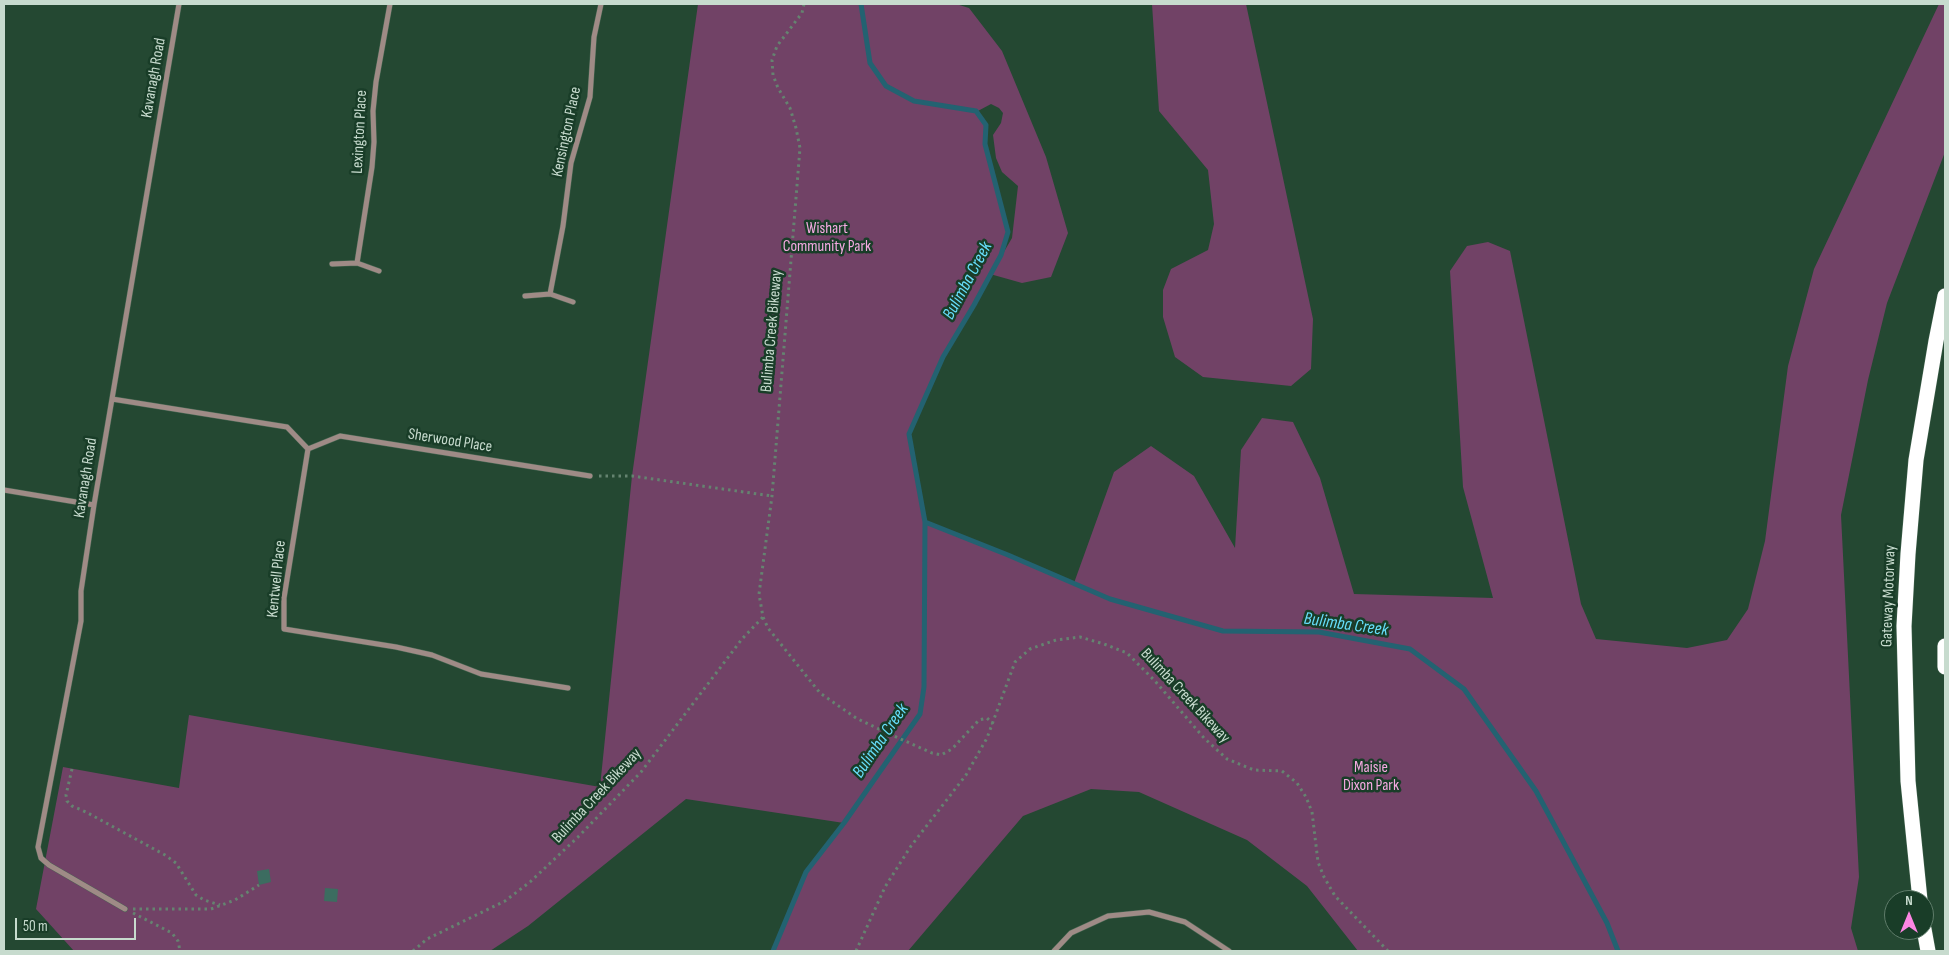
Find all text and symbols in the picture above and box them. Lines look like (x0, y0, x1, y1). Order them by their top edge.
street label: Kavanagh Road (138, 37, 170, 119)
street label: Kensington Place (548, 85, 586, 179)
street label: Lexington Place (348, 90, 372, 174)
park label: Wishart Community Park (783, 219, 871, 257)
water label: Bulimba Creek (939, 238, 997, 324)
street label: Bulimba Creek Bikeway (757, 269, 787, 393)
street label: Sherwood Place (407, 425, 493, 457)
street label: Kavanagh Road (70, 437, 102, 519)
street label: Kentwell Place (263, 539, 291, 619)
street label: Gateway Motorway (1878, 545, 1900, 647)
water label: Bulimba Creek (1302, 608, 1390, 642)
street label: Bulimba Creek Bikeway (1136, 645, 1234, 747)
water label: Bulimba Creek (848, 700, 914, 782)
street label: Bulimba Creek Bikeway (548, 745, 646, 847)
park label: Maisie Dixon Park (1343, 758, 1399, 796)
north arrow (1884, 890, 1934, 940)
text: N (1905, 892, 1913, 909)
scale bar (18, 908, 139, 940)
text: 50 m (23, 917, 48, 936)

